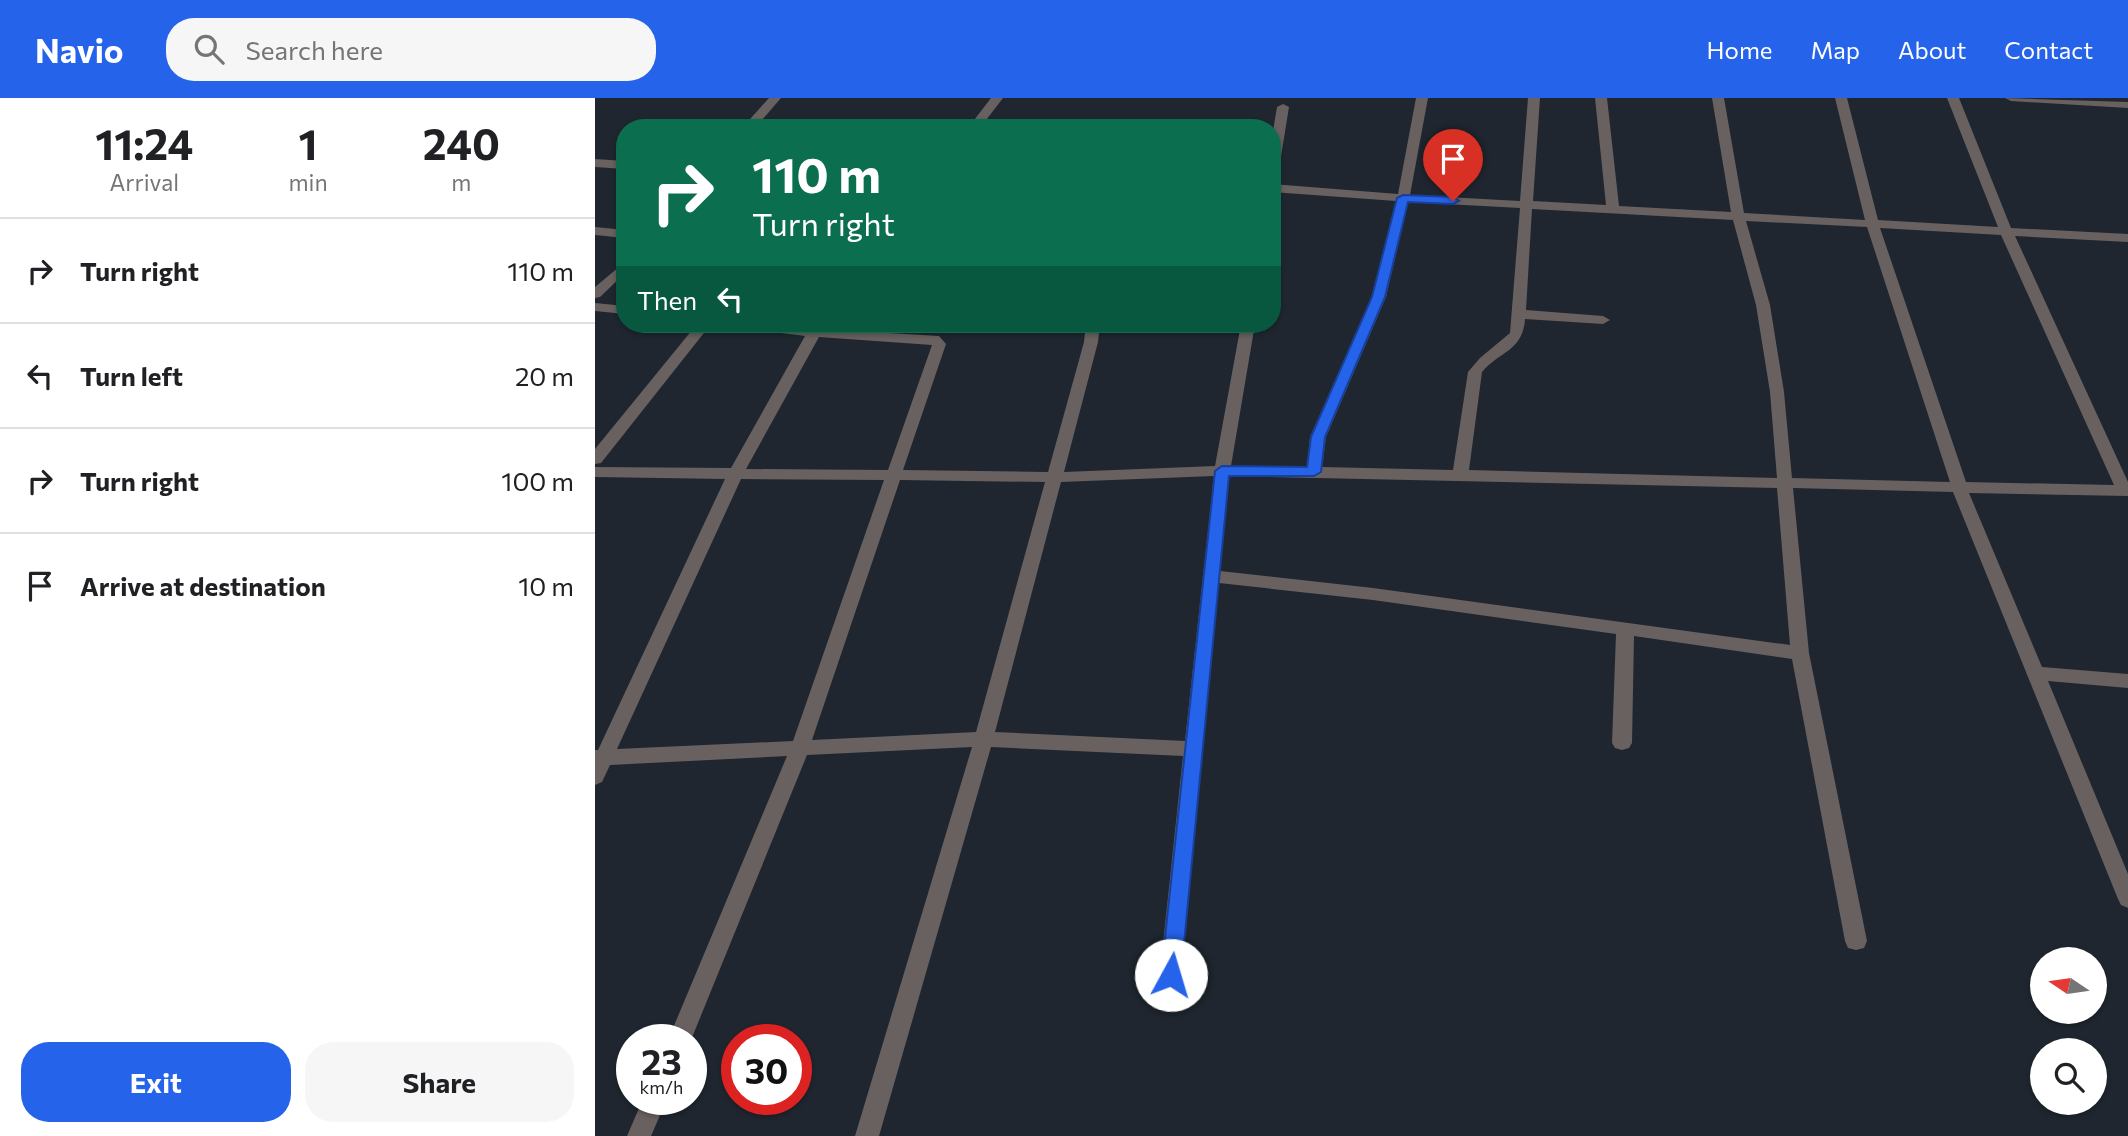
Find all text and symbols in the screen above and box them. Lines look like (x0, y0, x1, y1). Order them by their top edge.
search box (166, 18, 656, 81)
text: Navio (35, 29, 124, 70)
icon: search (190, 30, 228, 68)
text: Search here (246, 34, 383, 65)
text: Home (1707, 35, 1773, 64)
text: Map (1811, 35, 1860, 64)
text: About (1898, 35, 1966, 64)
text: Contact (2004, 35, 2093, 64)
text: 11:24 (95, 117, 193, 169)
text: 1 (299, 117, 318, 169)
text: 240 (423, 117, 500, 169)
pin (1423, 129, 1483, 201)
icon: arrive (1434, 140, 1472, 178)
text: 110 m (752, 143, 881, 203)
icon: right (637, 147, 728, 238)
text: Arrival (109, 168, 179, 196)
text: min (289, 168, 328, 196)
text: m (451, 168, 471, 196)
text: Turn right (752, 203, 895, 243)
icon: right (21, 252, 59, 290)
text: Turn right (80, 255, 199, 286)
text: 110 m (507, 255, 574, 286)
icon: left (711, 280, 749, 318)
text: Then (637, 284, 697, 315)
icon: left (21, 357, 59, 395)
text: Turn left (80, 360, 183, 391)
text: 20 m (515, 360, 574, 391)
icon: right (21, 462, 59, 500)
text: Turn right (80, 465, 199, 496)
text: 100 m (501, 465, 574, 496)
icon: arrive (21, 567, 59, 605)
text: Arrive at destination (80, 570, 326, 601)
text: 10 m (518, 570, 574, 601)
position arrow (1134, 938, 1208, 1012)
north arrow (2030, 947, 2107, 1024)
map controls (2030, 947, 2107, 1115)
speed limit sign: 30 (721, 1024, 812, 1115)
button: search (2030, 1038, 2107, 1115)
text: 23 (641, 1039, 682, 1082)
button: Exit (21, 1042, 291, 1122)
button: Share (305, 1042, 574, 1122)
text: km/h (640, 1076, 683, 1098)

